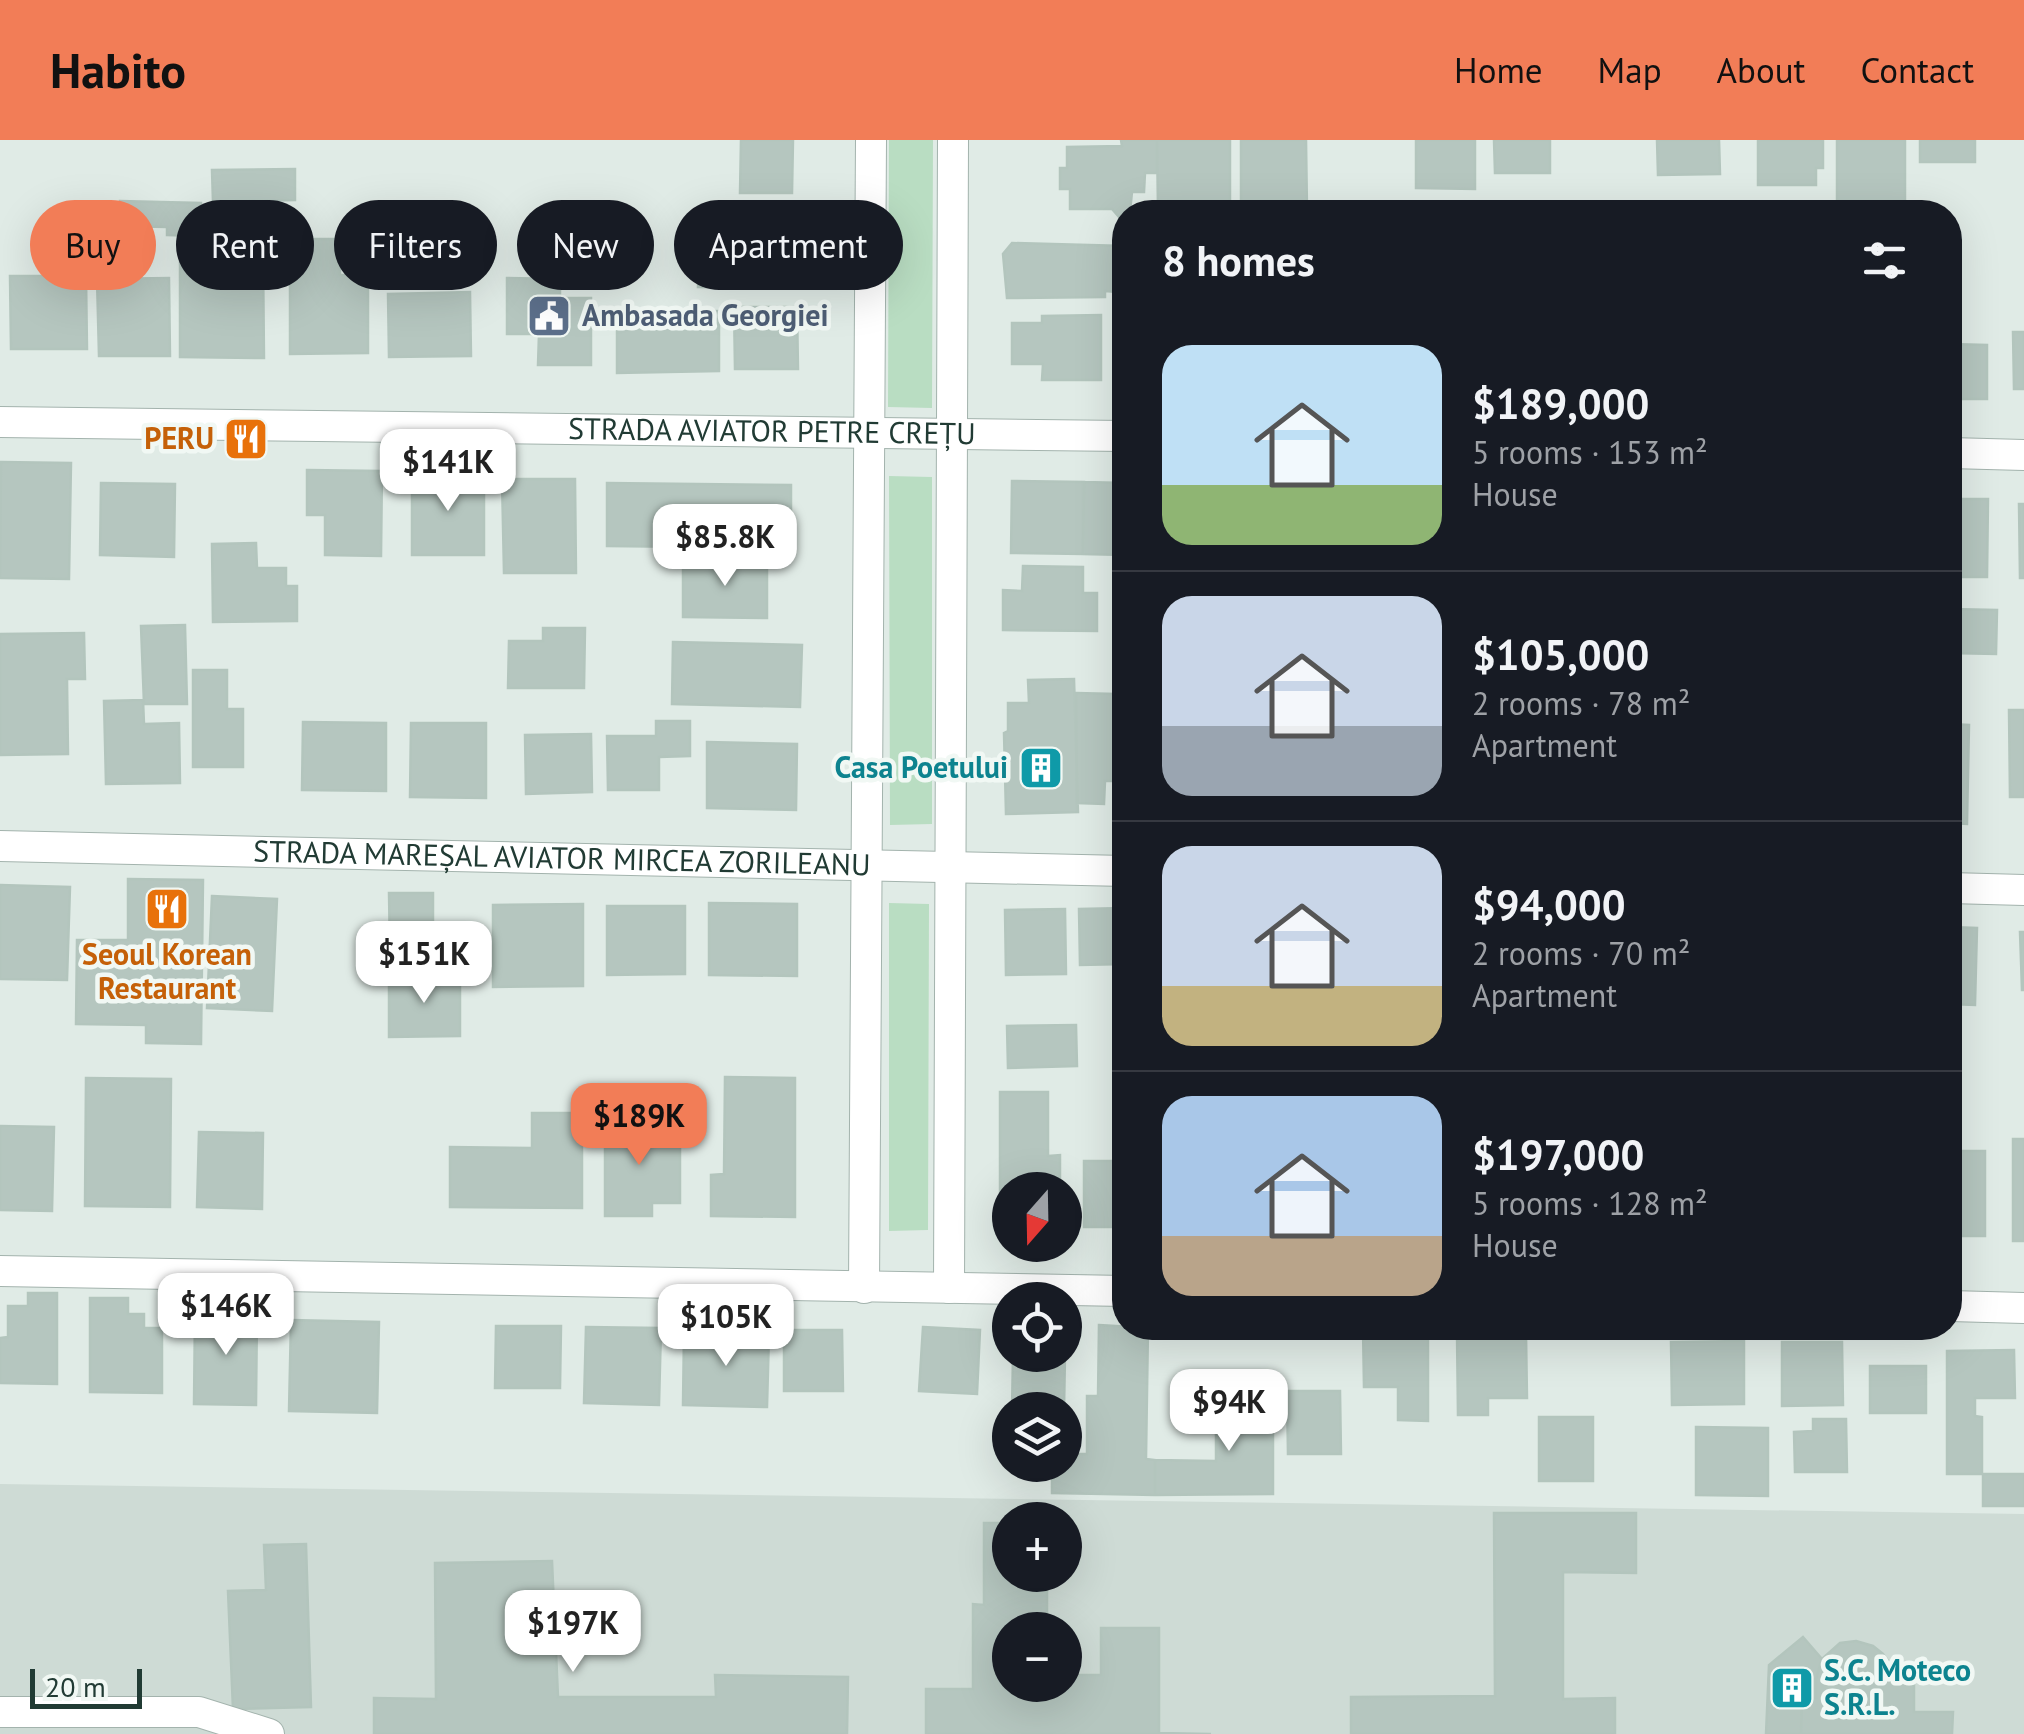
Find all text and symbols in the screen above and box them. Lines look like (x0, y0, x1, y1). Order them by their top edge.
text: Habito (50, 39, 186, 101)
text: Home (1454, 47, 1543, 93)
text: Map (1598, 47, 1662, 93)
text: About (1717, 47, 1805, 93)
text: Contact (1860, 47, 1974, 93)
chip: Buy (30, 200, 156, 290)
chip: Rent (176, 200, 314, 290)
chip: Filters (334, 200, 497, 290)
chip: New (517, 200, 654, 290)
chip: Apartment (674, 200, 903, 290)
text: 8 homes (1162, 233, 1315, 288)
icon: filters (1857, 233, 1912, 288)
public building icon: Ambasada Georgiei (526, 293, 572, 339)
place label: Ambasada Georgiei (582, 295, 829, 334)
text: $189,000 (1472, 376, 1649, 431)
icon: home (1242, 385, 1362, 505)
street label: STRADA AVIATOR PETRE CREȚU (568, 408, 976, 452)
restaurant icon: PERU (223, 416, 269, 462)
place label: PERU (144, 418, 214, 457)
pin: $141K (378, 429, 518, 514)
text: 5 rooms · 153 m² (1472, 431, 1708, 473)
text: $141K (402, 440, 494, 482)
text: House (1472, 473, 1558, 515)
pin: $85.8K (644, 504, 806, 589)
text: $85.8K (675, 515, 775, 557)
text: $105,000 (1472, 627, 1649, 682)
icon: home (1242, 636, 1362, 756)
text: 2 rooms · 78 m² (1472, 682, 1690, 724)
text: Apartment (1472, 724, 1617, 766)
building icon: Casa Poetului (1018, 745, 1064, 791)
place label: Casa Poetului (834, 747, 1008, 786)
street label: STRADA MAREȘAL AVIATOR MIRCEA ZORILEANU (253, 831, 871, 883)
text: $94,000 (1472, 877, 1625, 932)
restaurant icon: Seoul Korean Restaurant (144, 886, 190, 932)
icon: home (1242, 886, 1362, 1006)
pin: $151K (354, 921, 494, 1006)
text: $151K (378, 932, 470, 974)
text: 2 rooms · 70 m² (1472, 932, 1690, 974)
place label: Seoul Korean Restaurant (82, 934, 252, 1007)
text: Apartment (1472, 974, 1617, 1016)
pin: $189K (569, 1083, 709, 1168)
text: $189K (593, 1094, 685, 1136)
text: $197,000 (1472, 1127, 1644, 1182)
icon: home (1242, 1136, 1362, 1256)
north arrow (992, 1172, 1082, 1262)
map controls (992, 1172, 1082, 1702)
text: 5 rooms · 128 m² (1472, 1182, 1708, 1224)
text: House (1472, 1224, 1558, 1266)
pin: $146K (156, 1273, 296, 1358)
button: locate (992, 1282, 1082, 1372)
text: $146K (180, 1284, 272, 1326)
pin: $105K (656, 1284, 796, 1369)
text: $105K (680, 1295, 772, 1337)
pin: $94K (1170, 1369, 1288, 1454)
text: $94K (1192, 1380, 1266, 1422)
button: layers (992, 1392, 1082, 1482)
button: + (992, 1502, 1082, 1592)
pin: $197K (503, 1590, 643, 1675)
text: $197K (527, 1601, 619, 1643)
button: − (992, 1612, 1082, 1702)
place label: S.C. Moteco S.R.L. (1824, 1650, 1971, 1723)
scale bar (30, 1664, 142, 1708)
building icon: S.C. Moteco S.R.L. (1769, 1665, 1815, 1711)
text: 20 m (45, 1668, 106, 1705)

